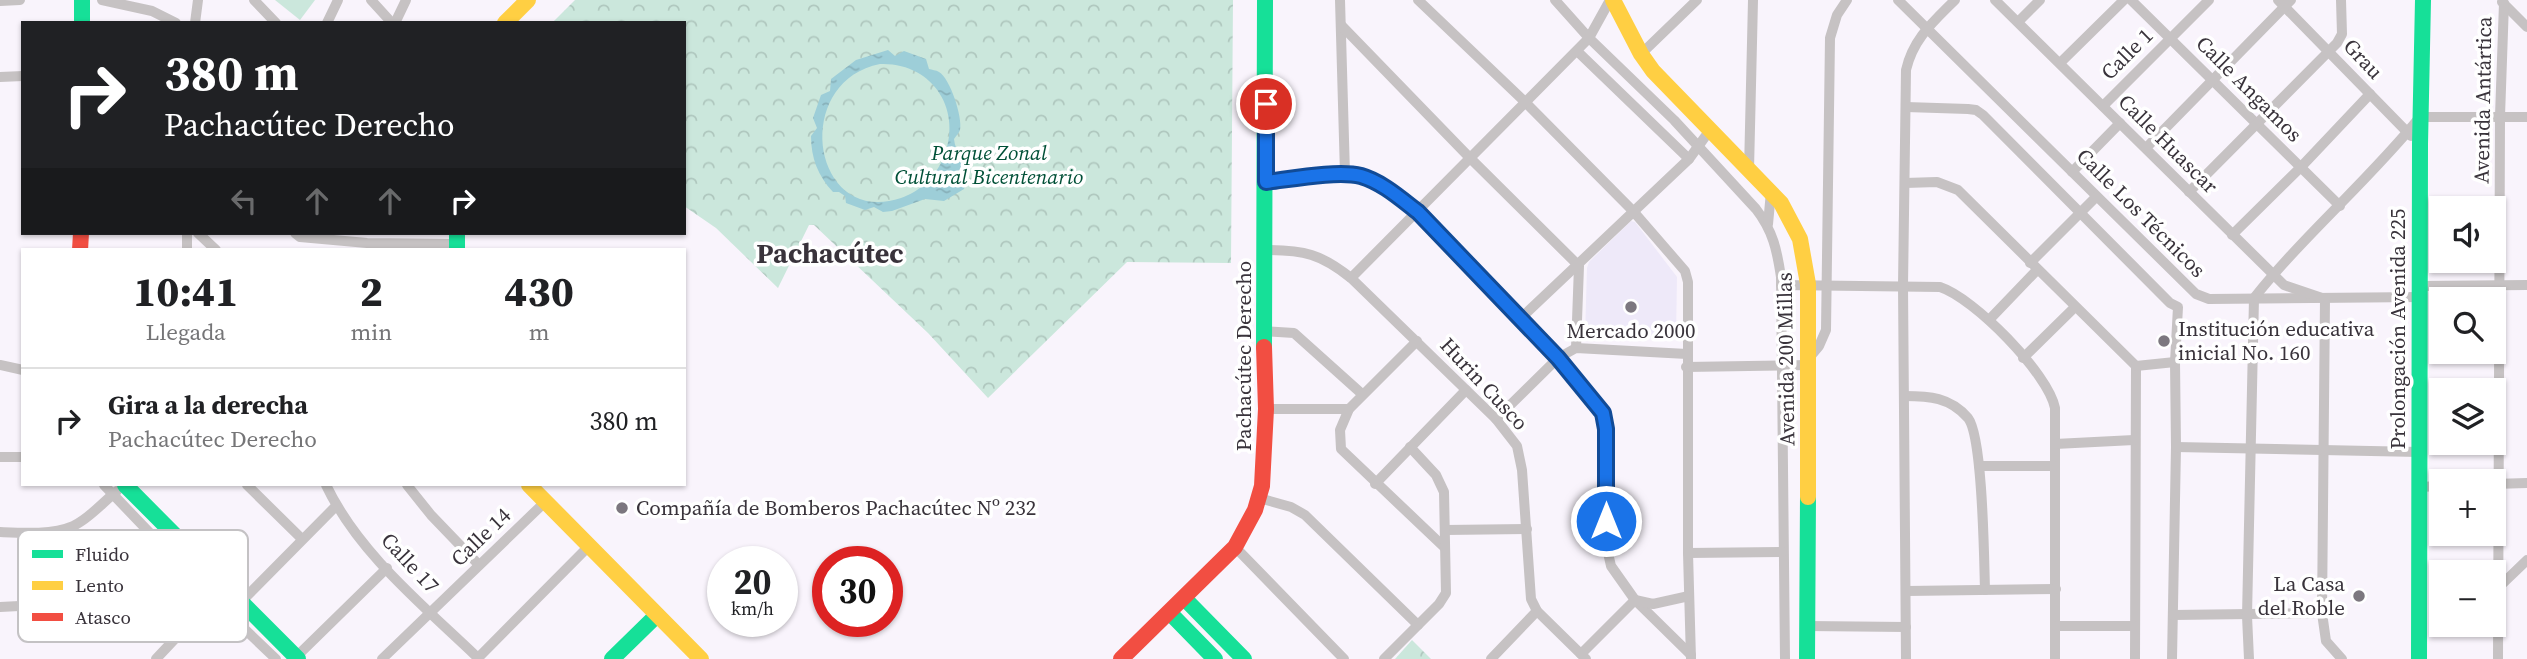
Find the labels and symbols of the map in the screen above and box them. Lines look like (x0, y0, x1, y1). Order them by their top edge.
street label: Avenida Antártica (2467, 16, 2498, 184)
street label: Calle 1 (2094, 21, 2159, 86)
street label: Calle Angamos (2190, 29, 2309, 148)
street label: Grau (2337, 32, 2390, 85)
pin (1236, 74, 1296, 134)
street label: Calle Huascar (2112, 87, 2225, 200)
park label: Parque Zonal Cultural Bicentenario (895, 138, 1083, 191)
street label: Calle Los Técnicos (2070, 142, 2212, 284)
street label: Prolongación Avenida 225 (2383, 209, 2412, 449)
district label: Pachacútec (756, 234, 904, 272)
street label: Pachacútec Derecho (1229, 261, 1258, 451)
street label: Avenida 200 Millas (1769, 272, 1802, 446)
marker: Mercado 2000 (1623, 299, 1639, 315)
place label: Institución educativa inicial No. 160 (2178, 314, 2375, 367)
place label: Mercado 2000 (1566, 316, 1696, 345)
street label: Hurin Cusco (1434, 331, 1535, 436)
marker: Institución educativa inicial No. 160 (2156, 333, 2172, 349)
position arrow (1569, 484, 1643, 558)
place label: Compañía de Bomberos Pachacútec Nº 232 (636, 493, 1036, 522)
street label: Calle 14 (444, 500, 517, 572)
marker: Compañía de Bomberos Pachacútec Nº 232 (614, 500, 630, 516)
street label: Calle 17 (375, 526, 446, 599)
legend (18, 530, 248, 642)
text: Fluido (75, 541, 129, 567)
speed limit sign: 30 (812, 546, 903, 637)
place label: La Casa del Roble (2258, 569, 2345, 622)
text: Lento (75, 572, 124, 598)
marker: La Casa del Roble (2351, 588, 2367, 604)
text: Atasco (75, 604, 131, 630)

